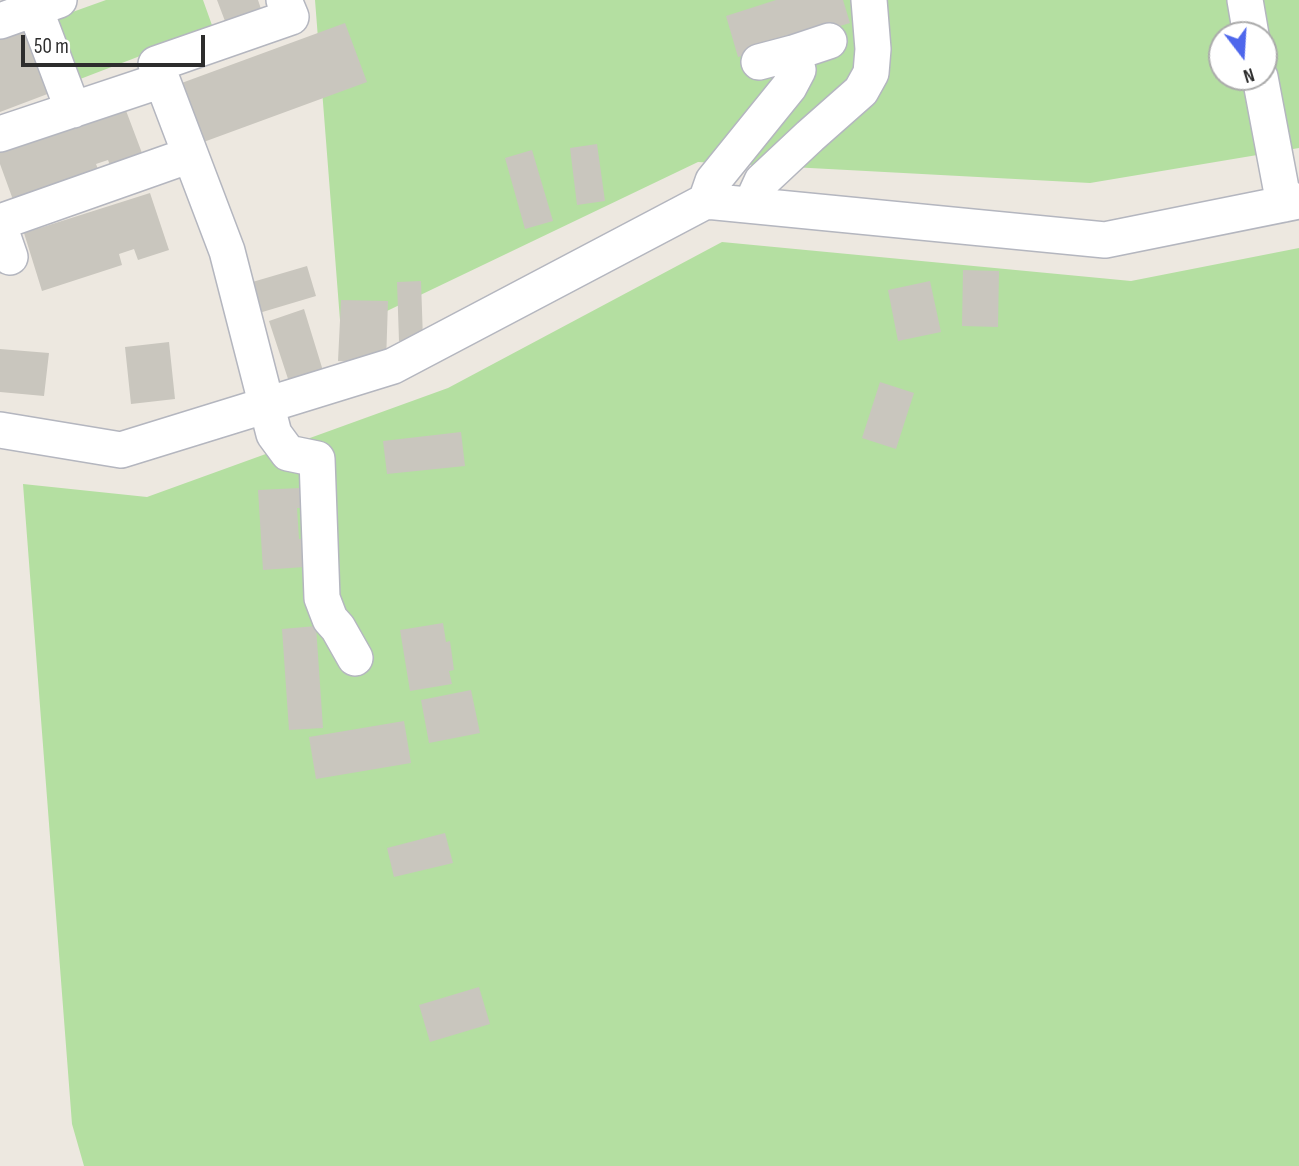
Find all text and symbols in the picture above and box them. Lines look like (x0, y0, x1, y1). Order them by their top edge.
scale bar (24, 21, 208, 65)
north arrow (1208, 21, 1278, 91)
text: 50 m (34, 34, 69, 59)
text: N (1240, 62, 1257, 87)

